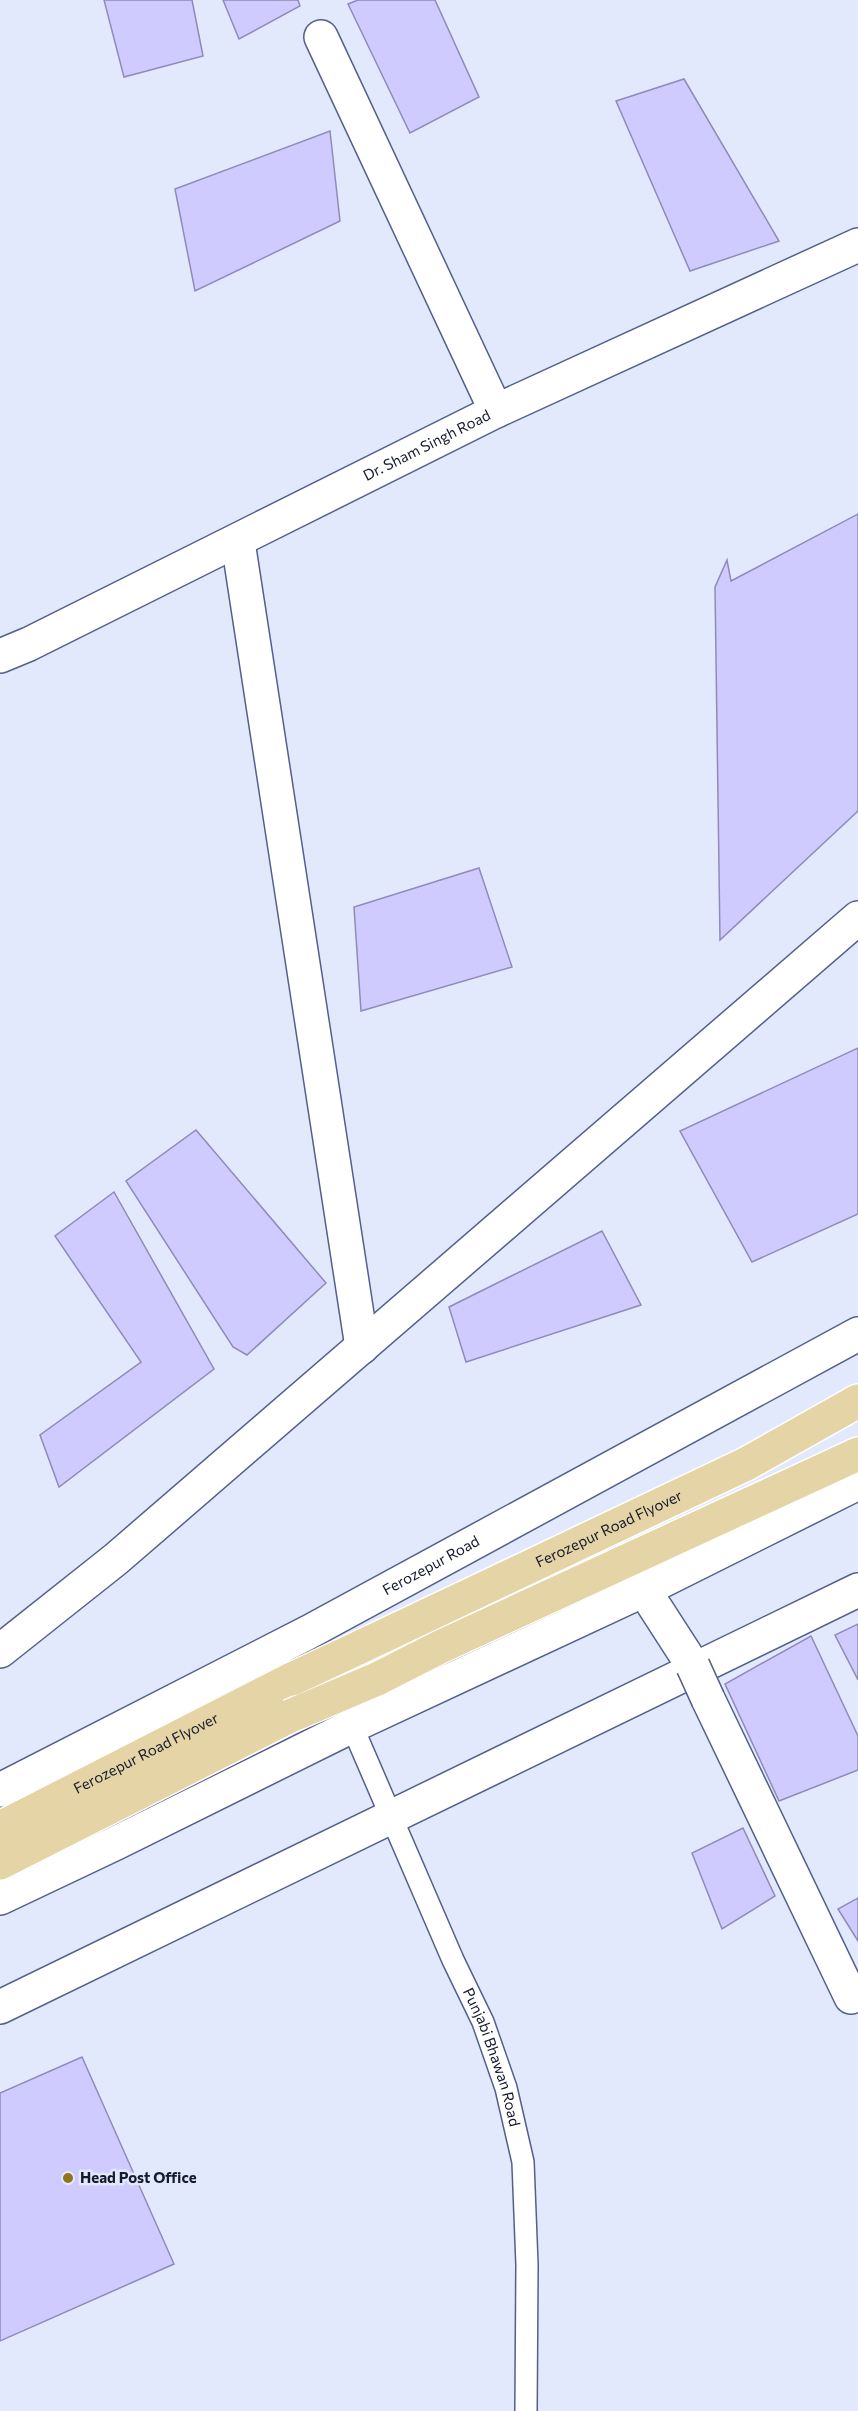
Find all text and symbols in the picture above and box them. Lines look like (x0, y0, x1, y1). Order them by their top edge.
street label: Dr. Sham Singh Road (360, 405, 493, 484)
street label: Ferozepur Road Flyover (532, 1486, 685, 1571)
street label: Ferozepur Road (379, 1531, 482, 1598)
street label: Ferozepur Road Flyover (70, 1708, 221, 1797)
street label: Punjabi Bhawan Road (460, 1985, 525, 2128)
place label: Head Post Office (80, 2168, 197, 2186)
marker: Head Post Office (61, 2171, 75, 2185)

